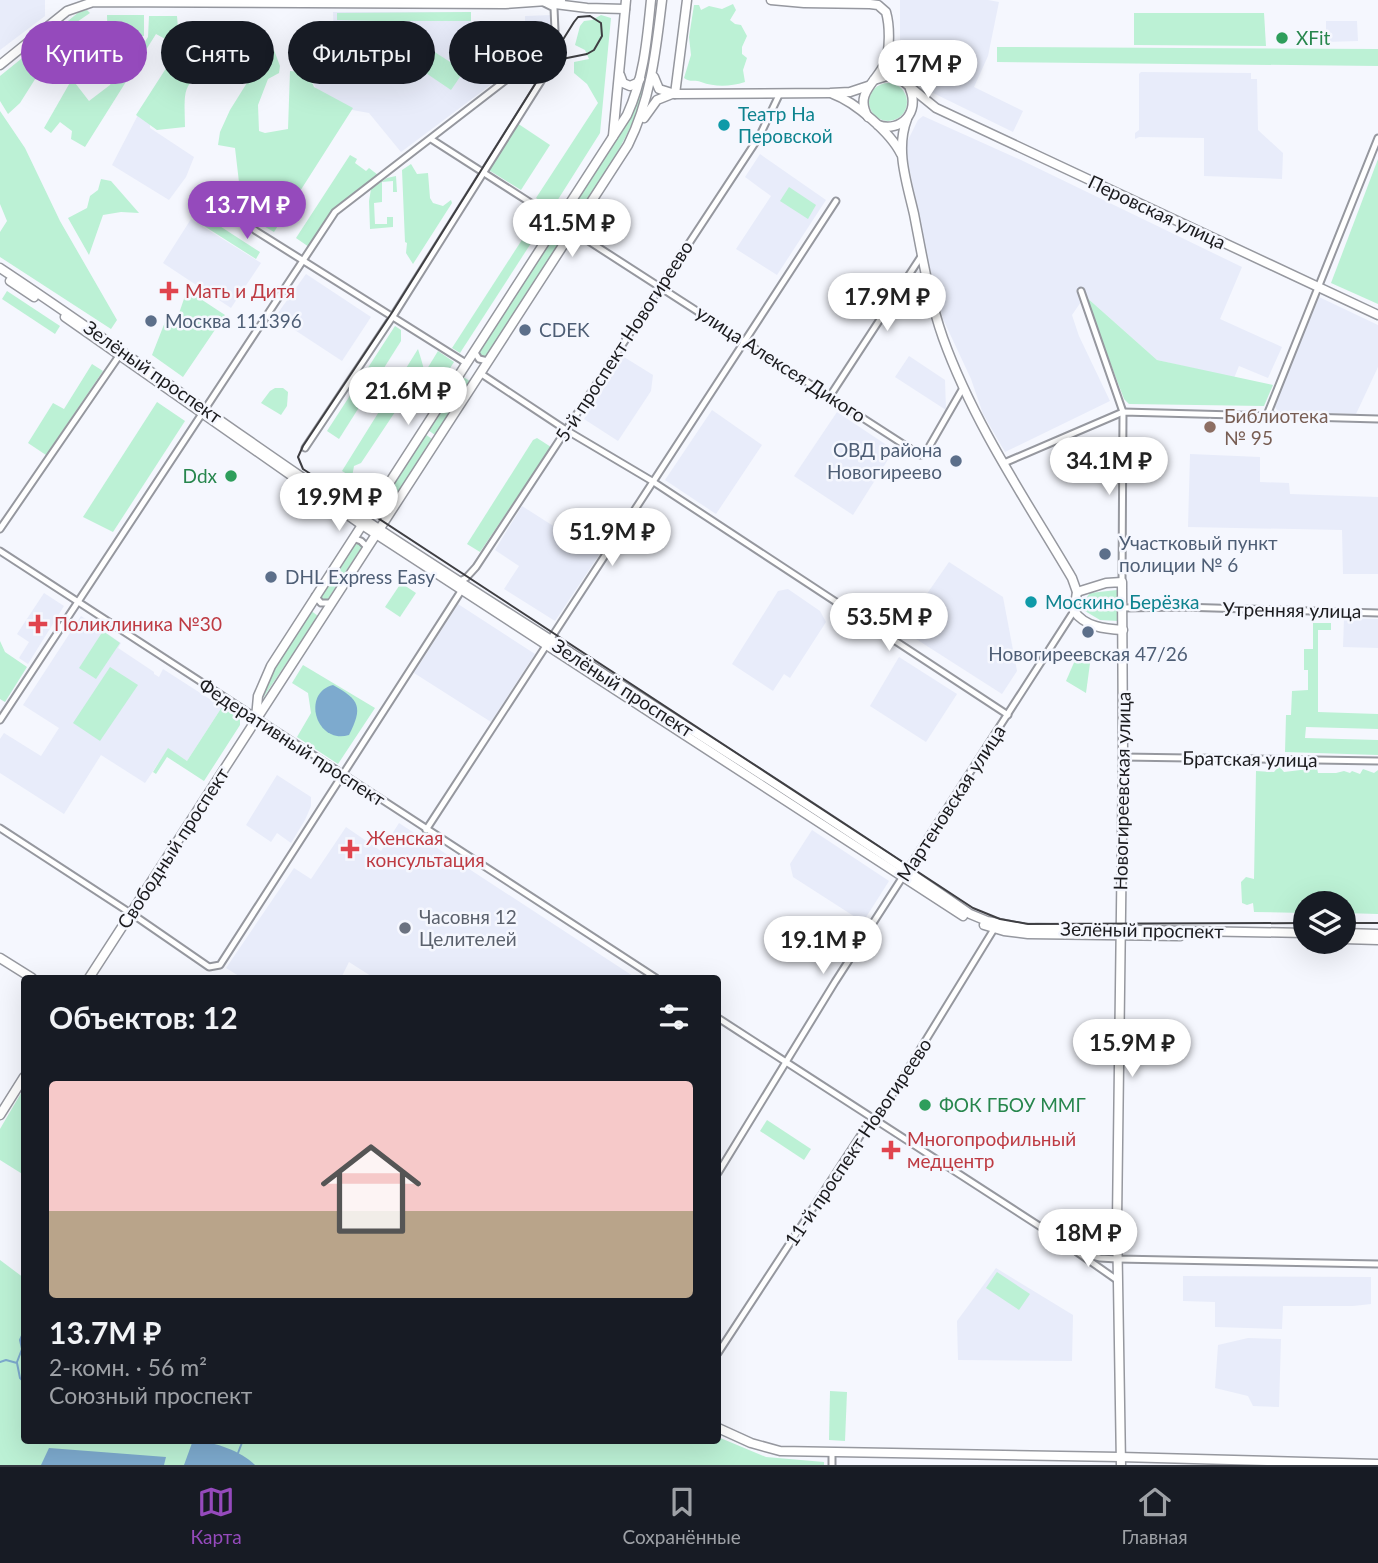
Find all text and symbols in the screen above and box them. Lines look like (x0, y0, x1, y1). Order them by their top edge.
chip: Купить (21, 21, 147, 84)
chip: Снять (161, 21, 274, 84)
chip: Фильтры (288, 21, 435, 84)
chip: Новое (449, 21, 567, 84)
place label: XFit (1296, 26, 1331, 49)
marker: XFit (1274, 30, 1290, 46)
pin: 17M ₽ (879, 41, 977, 100)
text: 17M ₽ (894, 49, 962, 77)
place label: Театр На Перовской (738, 102, 833, 147)
marker: Театр На Перовской (716, 117, 732, 133)
street label: Перовская улица (1085, 170, 1230, 253)
pin: 13.7M ₽ (182, 182, 312, 241)
text: 13.7M ₽ (204, 190, 290, 218)
pin: 41.5M ₽ (507, 200, 637, 259)
text: 41.5M ₽ (529, 208, 615, 236)
street label: 5-й проспект Новогиреево (550, 236, 697, 446)
pin: 17.9M ₽ (822, 274, 952, 333)
place label: Мать и Дитя (185, 279, 295, 302)
marker: Мать и Дитя (159, 281, 179, 301)
text: 17.9M ₽ (844, 282, 930, 310)
street label: улица Алексея Дикого (692, 300, 870, 427)
place label: Москва 111396 (165, 309, 302, 332)
marker: Москва 111396 (143, 313, 159, 329)
street label: Зелёный проспект (80, 315, 227, 428)
place label: CDEK (539, 318, 590, 341)
marker: CDEK (517, 322, 533, 338)
pin: 21.6M ₽ (343, 368, 473, 427)
text: 21.6M ₽ (365, 376, 451, 404)
place label: Библиотека № 95 (1224, 404, 1328, 449)
marker: Библиотека № 95 (1202, 419, 1218, 435)
place label: ОВД района Новогиреево (827, 438, 942, 483)
pin: 34.1M ₽ (1044, 438, 1174, 497)
text: 34.1M ₽ (1066, 446, 1152, 474)
marker: ОВД района Новогиреево (948, 453, 964, 469)
place label: Ddx (183, 464, 218, 487)
marker: Ddx (223, 468, 239, 484)
pin: 19.9M ₽ (274, 474, 404, 533)
text: 19.9M ₽ (296, 482, 382, 510)
pin: 51.9M ₽ (547, 508, 677, 568)
text: 51.9M ₽ (569, 517, 655, 545)
place label: Участковый пункт полиции № 6 (1119, 531, 1278, 576)
marker: Участковый пункт полиции № 6 (1097, 546, 1113, 562)
place label: DHL Express Easy (285, 565, 435, 588)
marker: DHL Express Easy (263, 569, 279, 585)
place label: Москино Берёзка (1045, 590, 1200, 613)
pin: 53.5M ₽ (824, 594, 954, 653)
marker: Москино Берёзка (1023, 594, 1039, 610)
street label: Утренняя улица (1223, 597, 1361, 622)
text: 53.5M ₽ (846, 602, 932, 630)
place label: Поликлиника №30 (54, 612, 222, 635)
marker: Поликлиника №30 (28, 614, 48, 634)
marker: Новогиреевская 47/26 (1080, 624, 1096, 640)
street label: Зелёный проспект (548, 633, 698, 742)
place label: Новогиреевская 47/26 (988, 642, 1188, 665)
street label: Федеративный проспект (195, 673, 390, 811)
street label: Новогиреевская улица (1108, 692, 1135, 890)
street label: Мартеновская улица (891, 720, 1010, 885)
street label: Братская улица (1182, 746, 1318, 771)
street label: Свободный проспект (112, 762, 234, 933)
place label: Женская консультация (366, 826, 485, 871)
marker: Женская консультация (340, 839, 360, 859)
map controls (1293, 891, 1356, 954)
button: layers (1293, 891, 1356, 954)
place label: Часовня 12 Целителей (419, 905, 517, 950)
pin: 19.1M ₽ (758, 916, 888, 976)
street label: Зелёный проспект (1060, 917, 1224, 942)
marker: Часовня 12 Целителей (397, 920, 413, 936)
text: 19.1M ₽ (780, 925, 866, 953)
icon: filters (655, 998, 693, 1036)
text: Объектов: 12 (49, 999, 238, 1035)
pin: 15.9M ₽ (1067, 1020, 1197, 1079)
text: 15.9M ₽ (1089, 1028, 1175, 1056)
street label: 11-й проспект Новогиреево (779, 1033, 936, 1250)
place label: ФОК ГБОУ ММГ (939, 1093, 1086, 1116)
marker: ФОК ГБОУ ММГ (917, 1097, 933, 1113)
icon: home (308, 1126, 434, 1252)
place label: Многопрофильный медцентр (907, 1127, 1076, 1172)
marker: Многопрофильный медцентр (881, 1140, 901, 1160)
pin: 18M ₽ (1039, 1210, 1137, 1269)
text: 18M ₽ (1054, 1218, 1122, 1246)
text: 13.7M ₽ (49, 1314, 161, 1350)
text: 2-комн. · 56 m² (49, 1353, 207, 1381)
text: Союзный проспект (49, 1381, 252, 1409)
tab: Карта (190, 1483, 242, 1548)
tab: Сохранённые (623, 1483, 741, 1548)
tab: Главная (1122, 1483, 1188, 1548)

